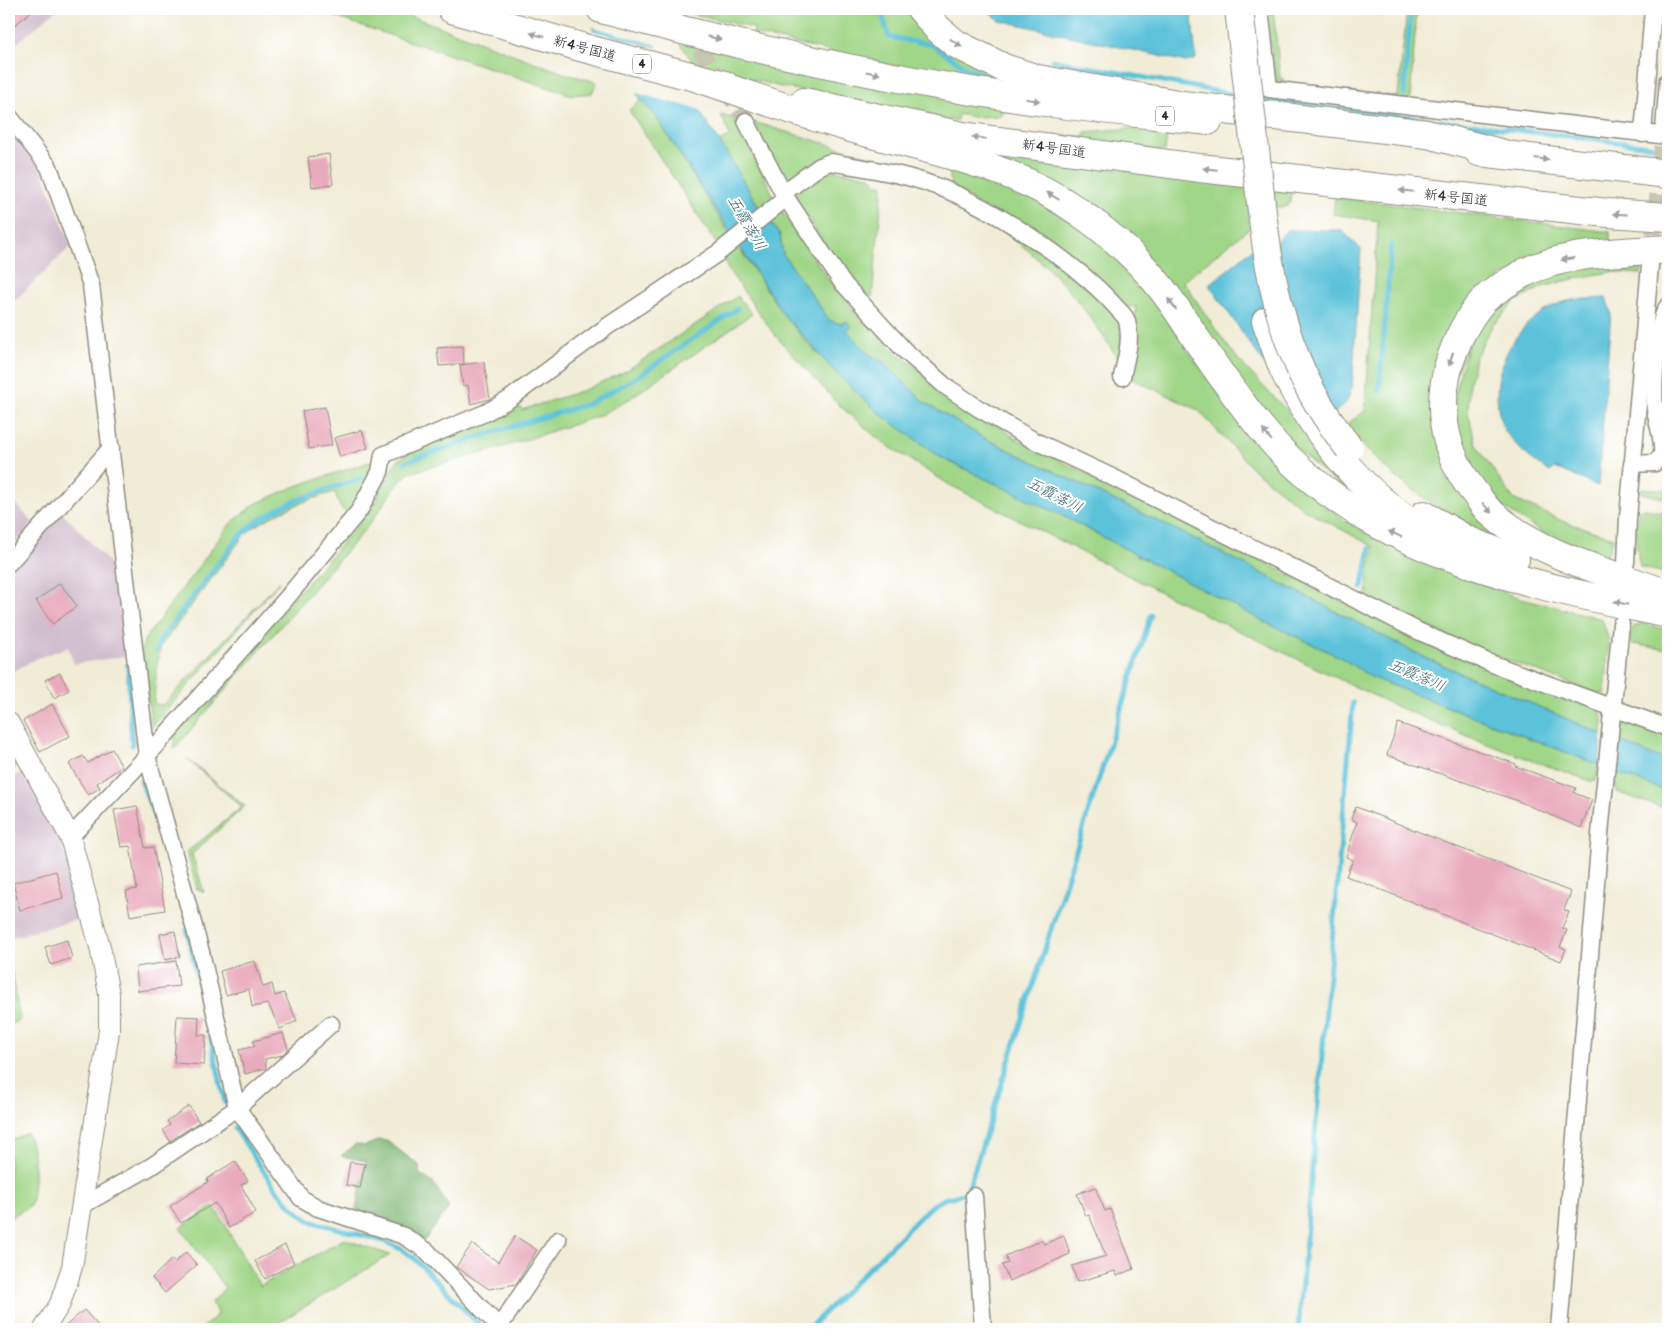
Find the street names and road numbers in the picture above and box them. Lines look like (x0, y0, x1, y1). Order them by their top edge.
street label: 新4号国道 (551, 32, 618, 65)
road number: 4 (633, 54, 651, 74)
road number: 4 (1156, 106, 1174, 125)
street label: 新4号国道 (1021, 136, 1087, 161)
street label: 新4号国道 (1423, 186, 1489, 209)

